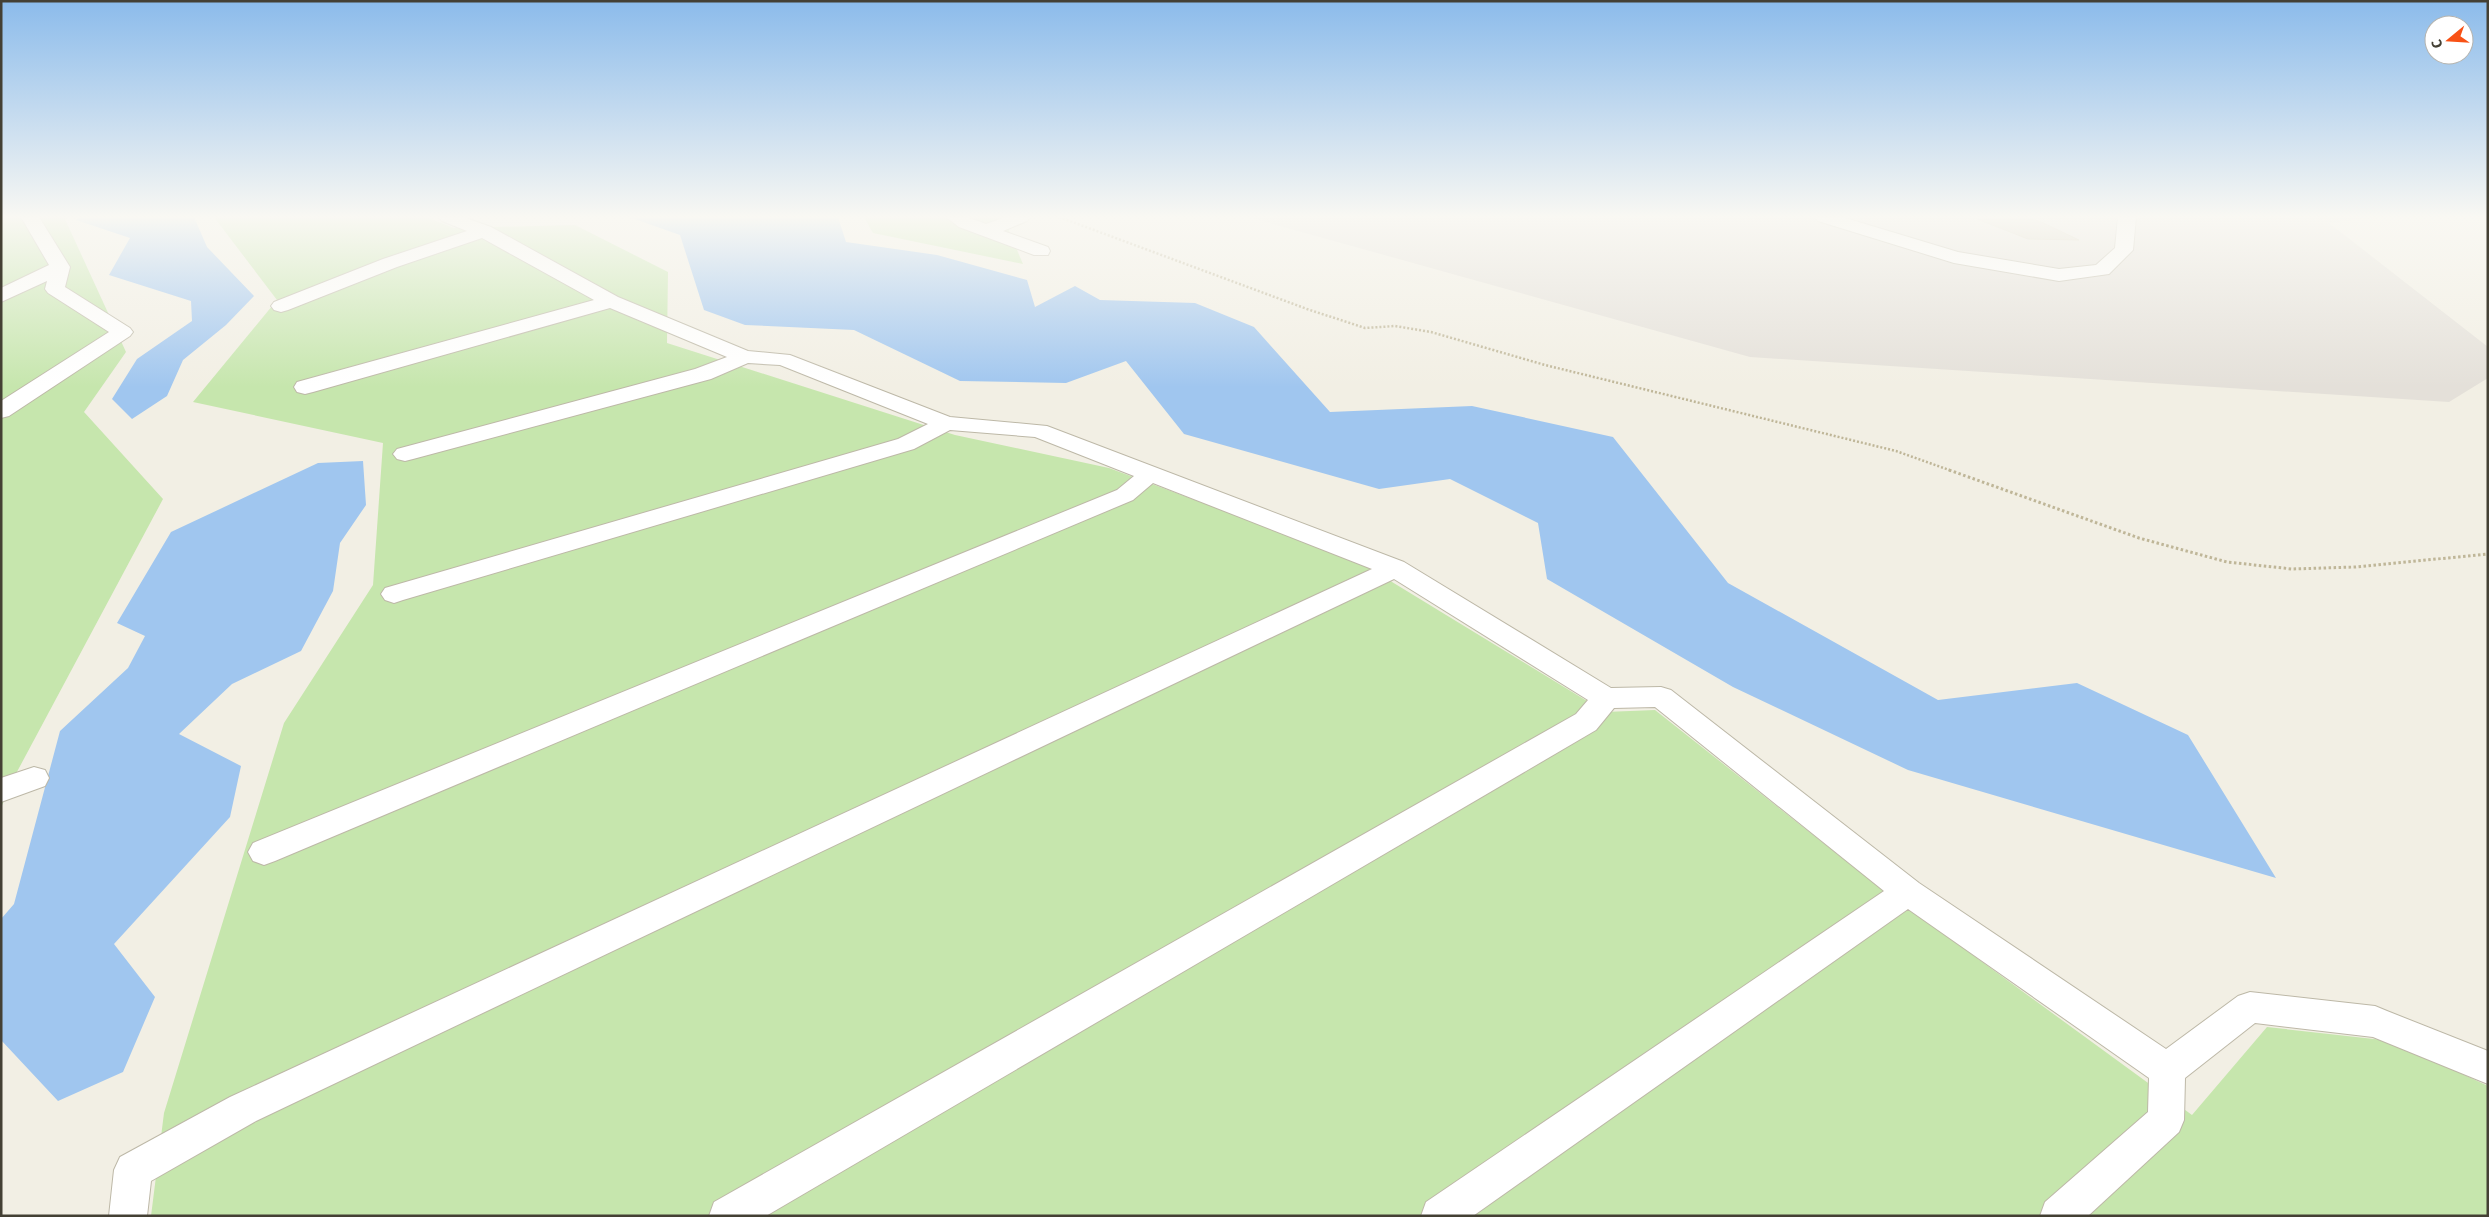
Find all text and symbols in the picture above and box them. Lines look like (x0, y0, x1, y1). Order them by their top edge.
north arrow (2424, 15, 2474, 65)
text: С (2428, 37, 2446, 50)

